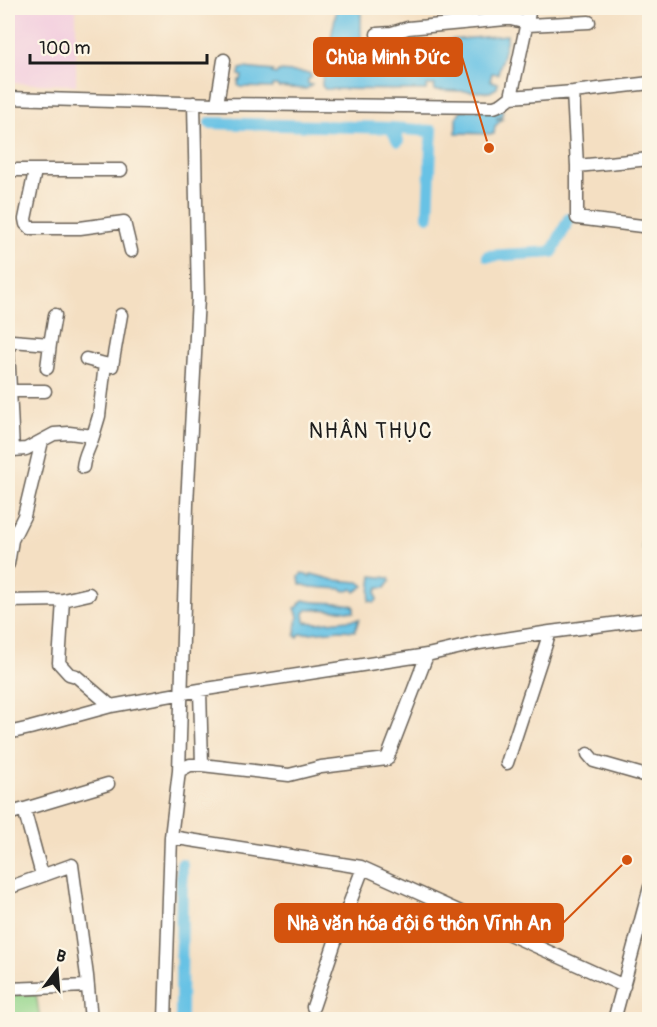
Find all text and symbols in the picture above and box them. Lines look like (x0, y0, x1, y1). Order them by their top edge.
scale bar (30, 27, 207, 65)
text: 100 m (39, 37, 91, 60)
callout: Chùa Minh Đức (314, 38, 462, 76)
text: Chùa Minh Đức (326, 45, 450, 70)
district label: NHÂN THỤC (309, 418, 433, 445)
callout: Nhà văn hóa đội 6 thôn Vĩnh An (275, 904, 563, 942)
text: Nhà văn hóa đội 6 thôn Vĩnh An (287, 911, 551, 936)
north arrow (27, 940, 87, 1000)
text: B (54, 946, 68, 967)

